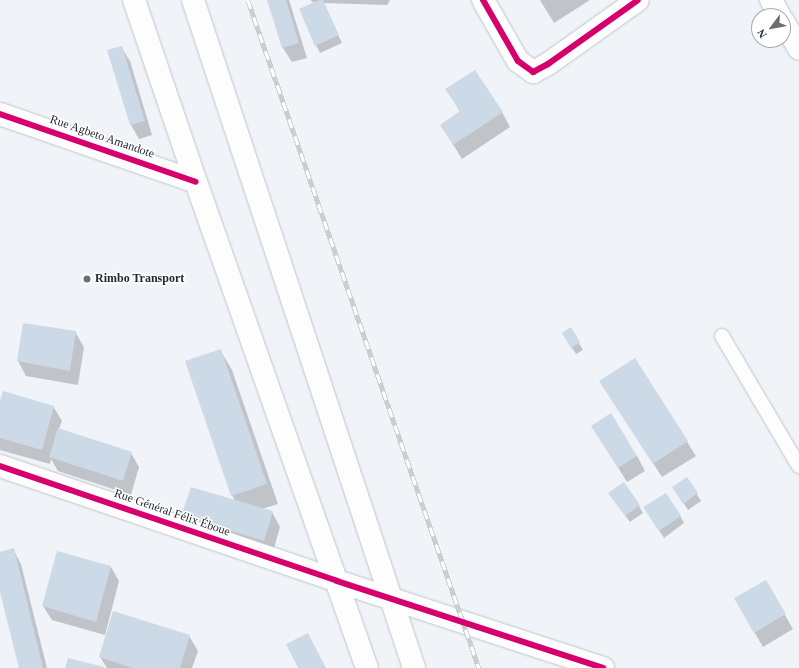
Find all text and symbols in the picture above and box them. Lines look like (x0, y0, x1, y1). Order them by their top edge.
north arrow (751, 8, 791, 48)
text: N (754, 27, 769, 40)
street label: Rue Agbeto Amandote (47, 112, 157, 162)
place label: Rimbo Transport (95, 272, 184, 286)
marker: Rimbo Transport (82, 274, 92, 284)
street label: Rue Général Félix Éboue (112, 486, 232, 540)

